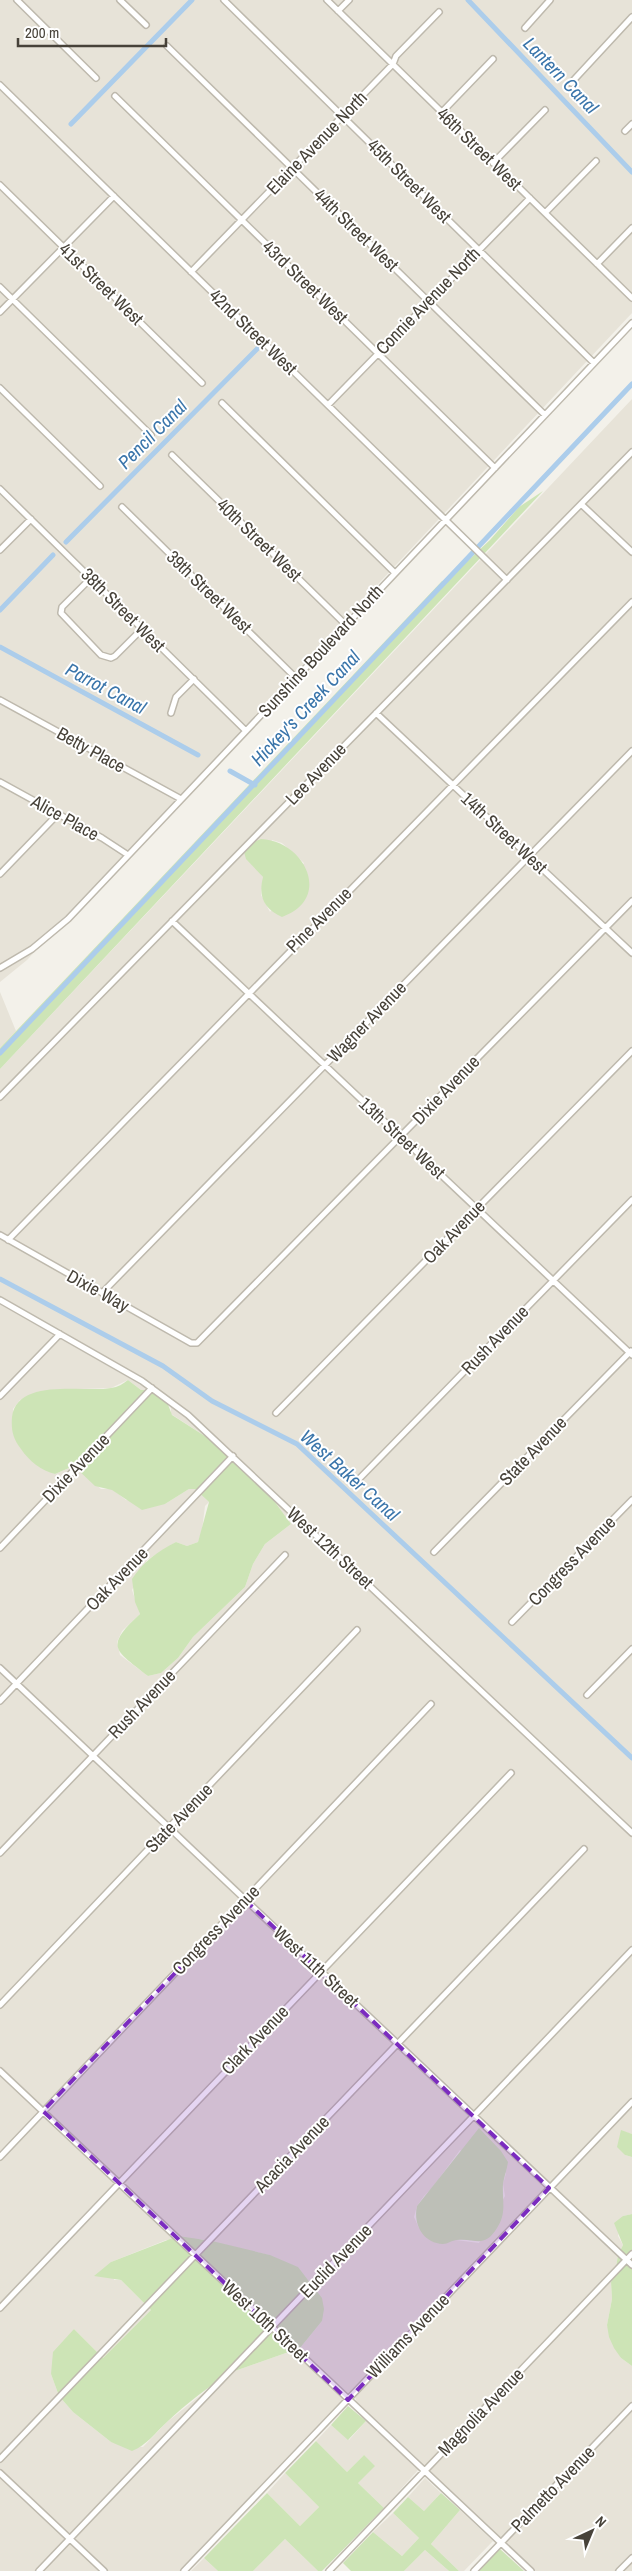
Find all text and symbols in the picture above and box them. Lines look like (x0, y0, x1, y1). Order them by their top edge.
scale bar (18, 15, 165, 47)
text: 200 m (25, 22, 59, 43)
water label: Lantern Canal (518, 31, 605, 120)
street label: Elaine Avenue North (261, 85, 373, 200)
street label: 46th Street West (431, 102, 527, 196)
street label: 45th Street West (362, 133, 457, 228)
street label: 44th Street West (308, 183, 404, 277)
street label: 43rd Street West (257, 234, 354, 329)
street label: 41st Street West (54, 237, 149, 330)
street label: Connie Avenue North (370, 241, 486, 360)
street label: 42nd Street West (204, 283, 303, 380)
water label: Pencil Canal (112, 393, 193, 474)
street label: 40th Street West (211, 493, 307, 587)
street label: 39th Street West (161, 545, 257, 639)
street label: 38th Street West (76, 562, 171, 657)
street label: Sunshine Boulevard North (252, 579, 389, 722)
water label: Hickey's Creek Canal (245, 644, 366, 771)
water label: Parrot Canal (61, 656, 151, 720)
street label: Betty Place (53, 721, 130, 779)
street label: Lee Avenue (280, 737, 352, 810)
street label: 14th Street West (456, 786, 553, 879)
street label: Alice Place (26, 788, 104, 846)
street label: Pine Avenue (280, 881, 357, 958)
street label: Wagner Avenue (321, 975, 412, 1068)
street label: Dixie Avenue (406, 1049, 485, 1130)
street label: 13th Street West (354, 1091, 451, 1184)
street label: Oak Avenue (417, 1194, 490, 1269)
street label: Dixie Way (63, 1263, 134, 1318)
street label: Rush Avenue (455, 1299, 534, 1380)
street label: State Avenue (493, 1410, 572, 1491)
water label: West Baker Canal (295, 1423, 406, 1527)
street label: Dixie Avenue (36, 1427, 115, 1508)
street label: West 12th Street (282, 1501, 379, 1594)
street label: Congress Avenue (522, 1510, 621, 1611)
street label: Oak Avenue (80, 1541, 153, 1616)
street label: Rush Avenue (102, 1663, 181, 1744)
street label: State Avenue (139, 1777, 218, 1858)
street label: Congress Avenue (166, 1879, 265, 1980)
street label: West 11th Street (268, 1920, 365, 2013)
street label: Clark Avenue (215, 1999, 294, 2080)
street label: Acacia Avenue (248, 2110, 335, 2198)
street label: Euclid Avenue (294, 2218, 377, 2303)
street label: West 10th Street (217, 2274, 314, 2367)
street label: Williams Avenue (361, 2288, 455, 2384)
street label: Magnolia Avenue (432, 2362, 529, 2461)
street label: Palmetto Avenue (505, 2440, 600, 2537)
north arrow (567, 2506, 617, 2556)
text: N (592, 2512, 610, 2531)

